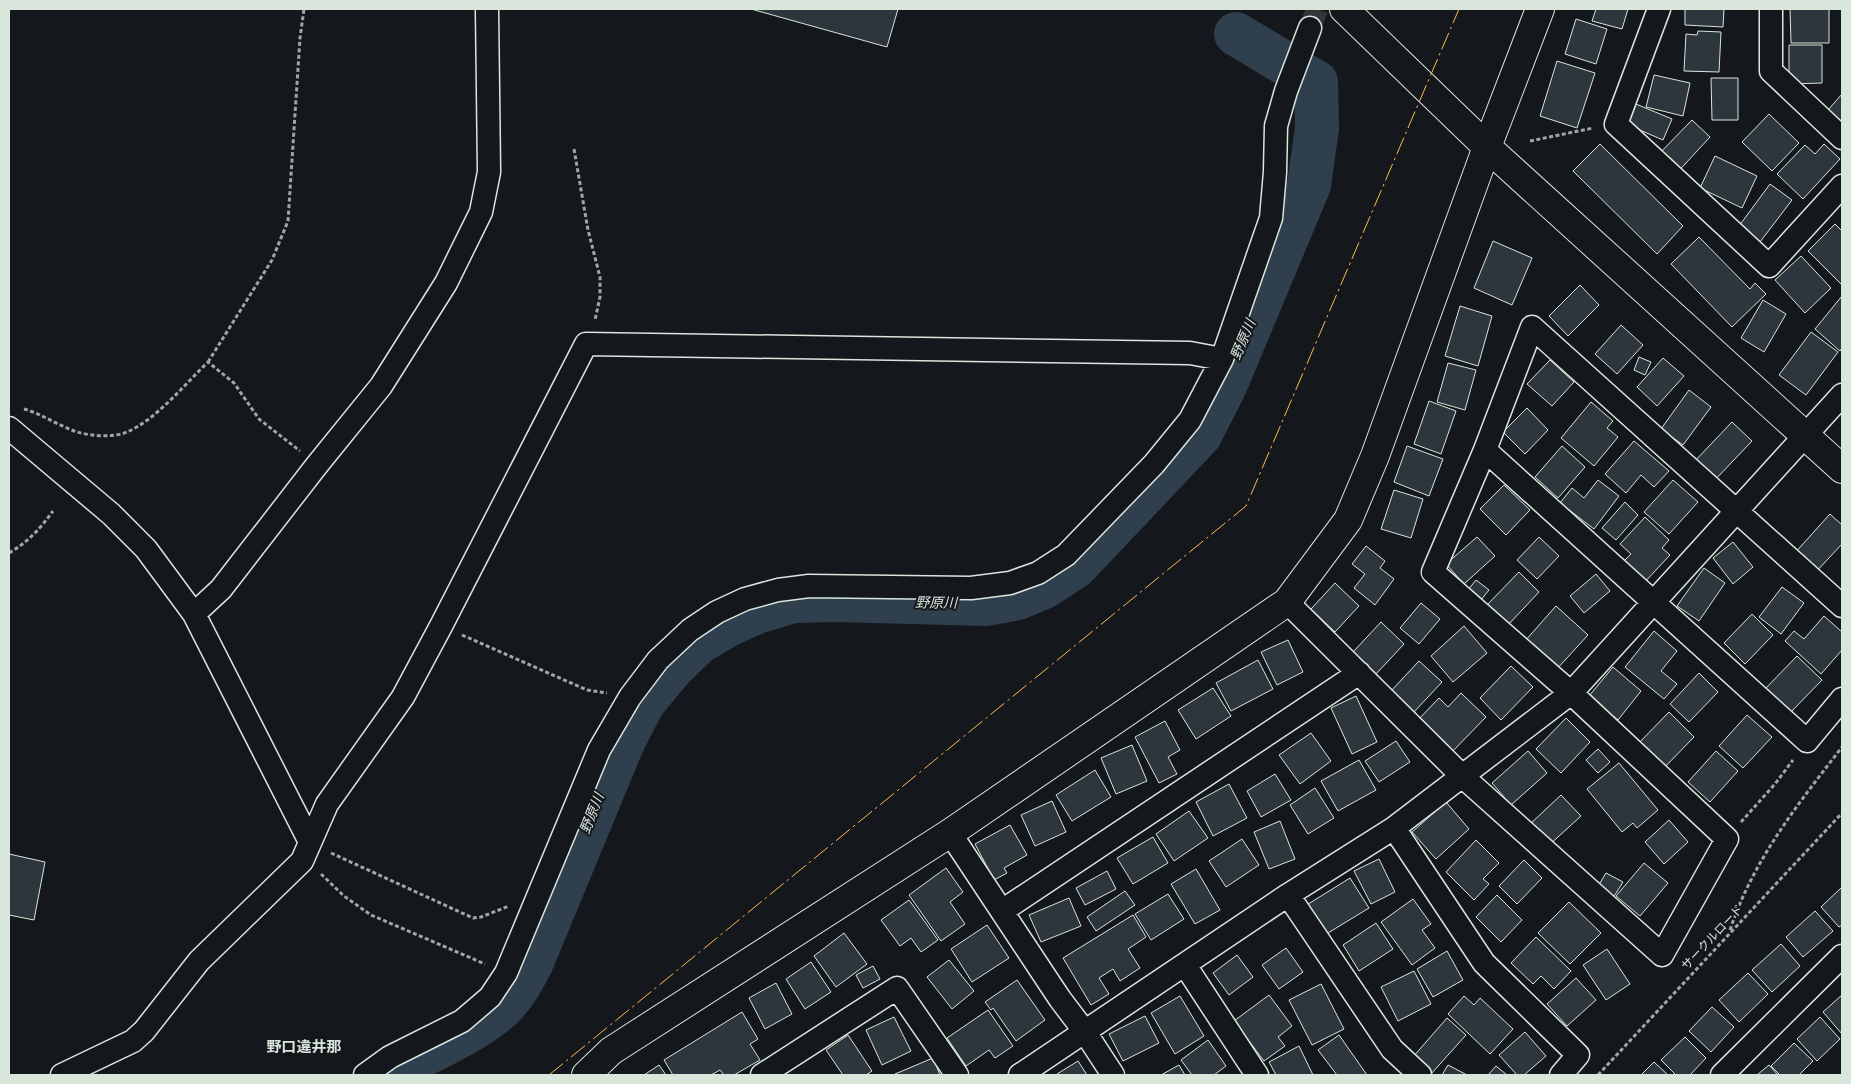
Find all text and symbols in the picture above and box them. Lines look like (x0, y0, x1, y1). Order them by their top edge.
water label: 野原川 (1228, 316, 1261, 363)
water label: 野原川 (915, 595, 959, 613)
water label: 野原川 (577, 789, 609, 837)
street label: サークルロード (1679, 902, 1747, 974)
district label: 野口違井那 (266, 1038, 342, 1058)

